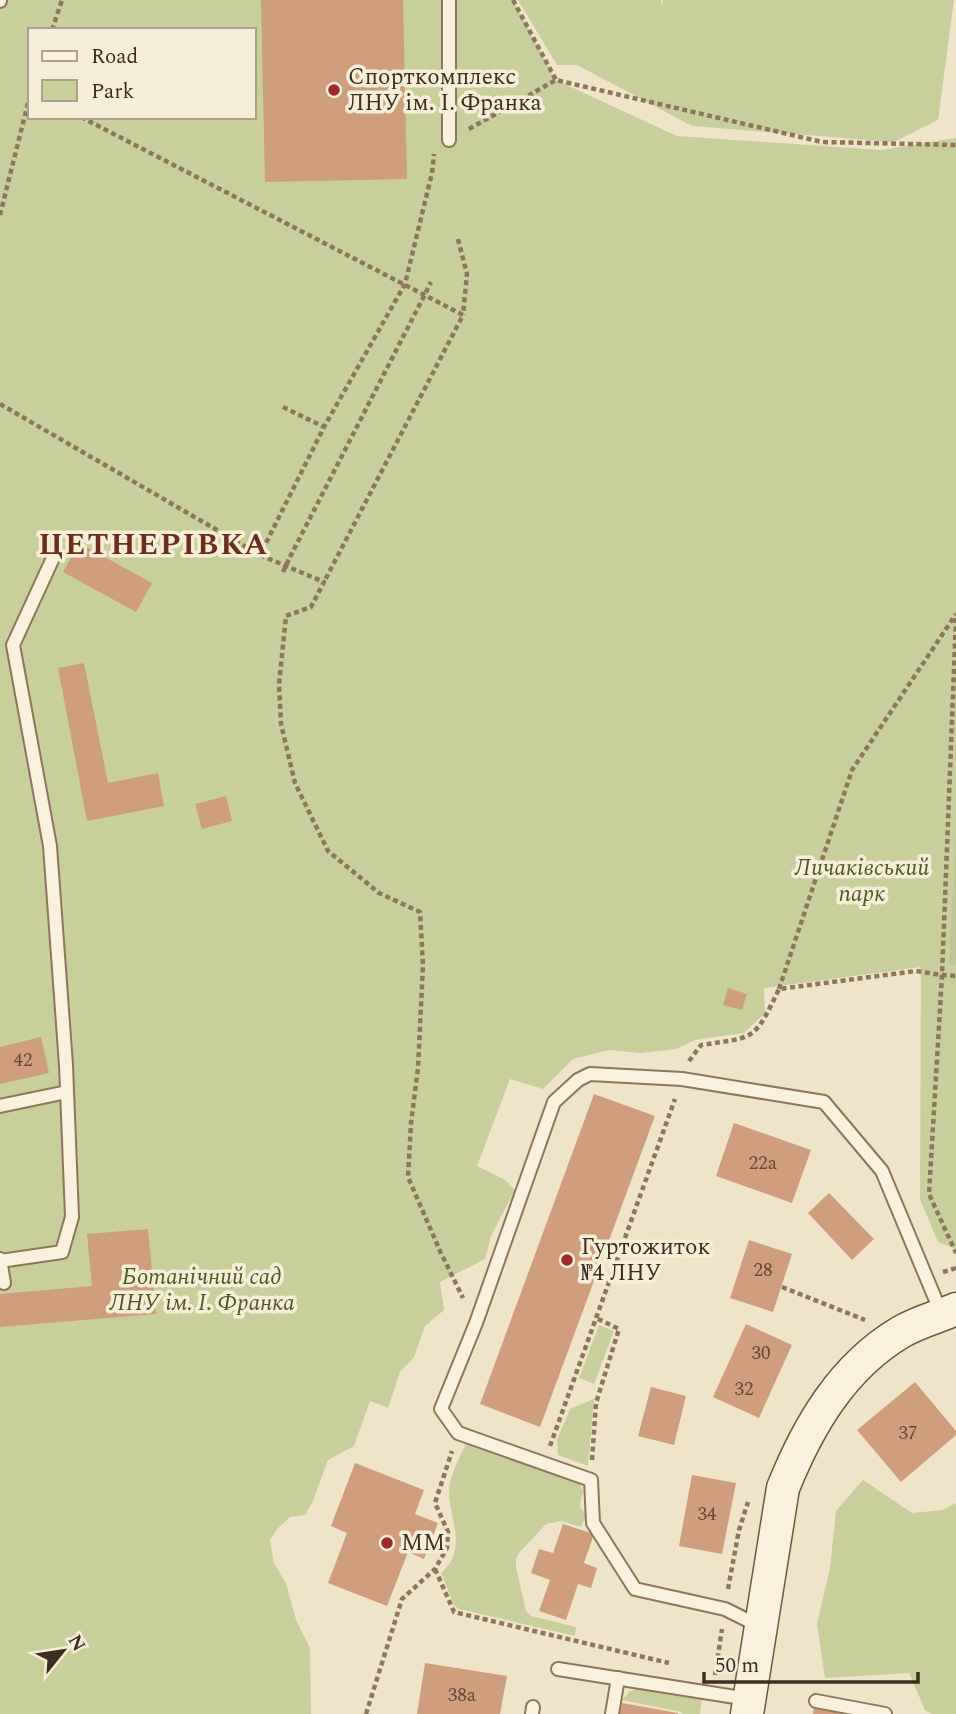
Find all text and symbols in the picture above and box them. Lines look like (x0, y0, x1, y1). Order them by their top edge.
legend (28, 28, 256, 119)
text: Road (91, 41, 138, 73)
place label: Спорткомплекс ЛНУ ім. І. Франка (348, 60, 542, 121)
text: Park (91, 76, 135, 108)
marker: Спорткомплекс ЛНУ ім. І. Франка (326, 82, 342, 98)
district label: ЦЕТНЕРІВКА (38, 522, 270, 568)
park label: Личаківський парк (794, 851, 929, 912)
house number: 42 (13, 1046, 33, 1075)
house number: 22а (749, 1149, 778, 1178)
place label: Гуртожиток №4 ЛНУ (581, 1230, 710, 1291)
marker: Гуртожиток №4 ЛНУ (559, 1252, 575, 1268)
house number: 28 (753, 1256, 773, 1285)
park label: Ботанічний сад ЛНУ ім. І. Франка (108, 1260, 295, 1321)
house number: 30 (751, 1339, 771, 1368)
house number: 32 (734, 1375, 754, 1404)
house number: 37 (898, 1419, 918, 1448)
house number: 34 (697, 1500, 717, 1529)
place label: MM (401, 1526, 445, 1561)
marker: MM (379, 1535, 395, 1551)
north arrow (28, 1616, 98, 1686)
text: N (60, 1629, 93, 1657)
scale bar (704, 1640, 918, 1684)
text: 50 m (715, 1650, 759, 1682)
house number: 38а (448, 1681, 477, 1710)

